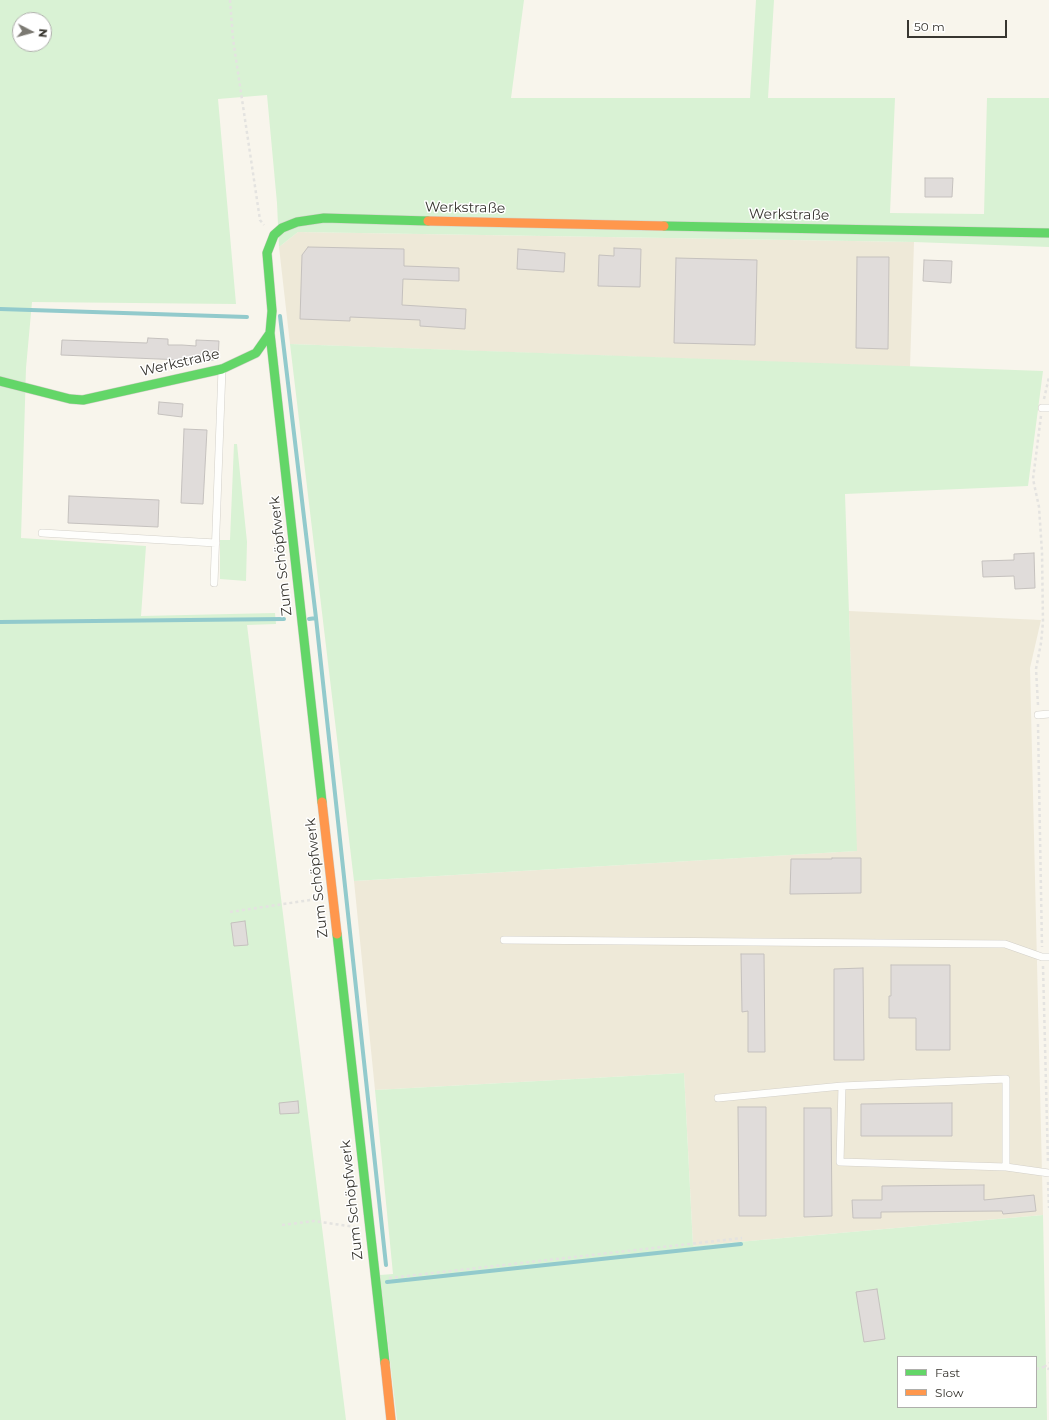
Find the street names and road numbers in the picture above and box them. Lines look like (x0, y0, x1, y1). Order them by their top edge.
street label: Werkstraße (425, 199, 505, 217)
street label: Werkstraße (749, 206, 829, 224)
street label: Werkstraße (139, 346, 221, 380)
street label: Zum Schöpfwerk (266, 495, 296, 617)
street label: Zum Schöpfwerk (302, 817, 332, 939)
street label: Zum Schöpfwerk (337, 1139, 367, 1261)

